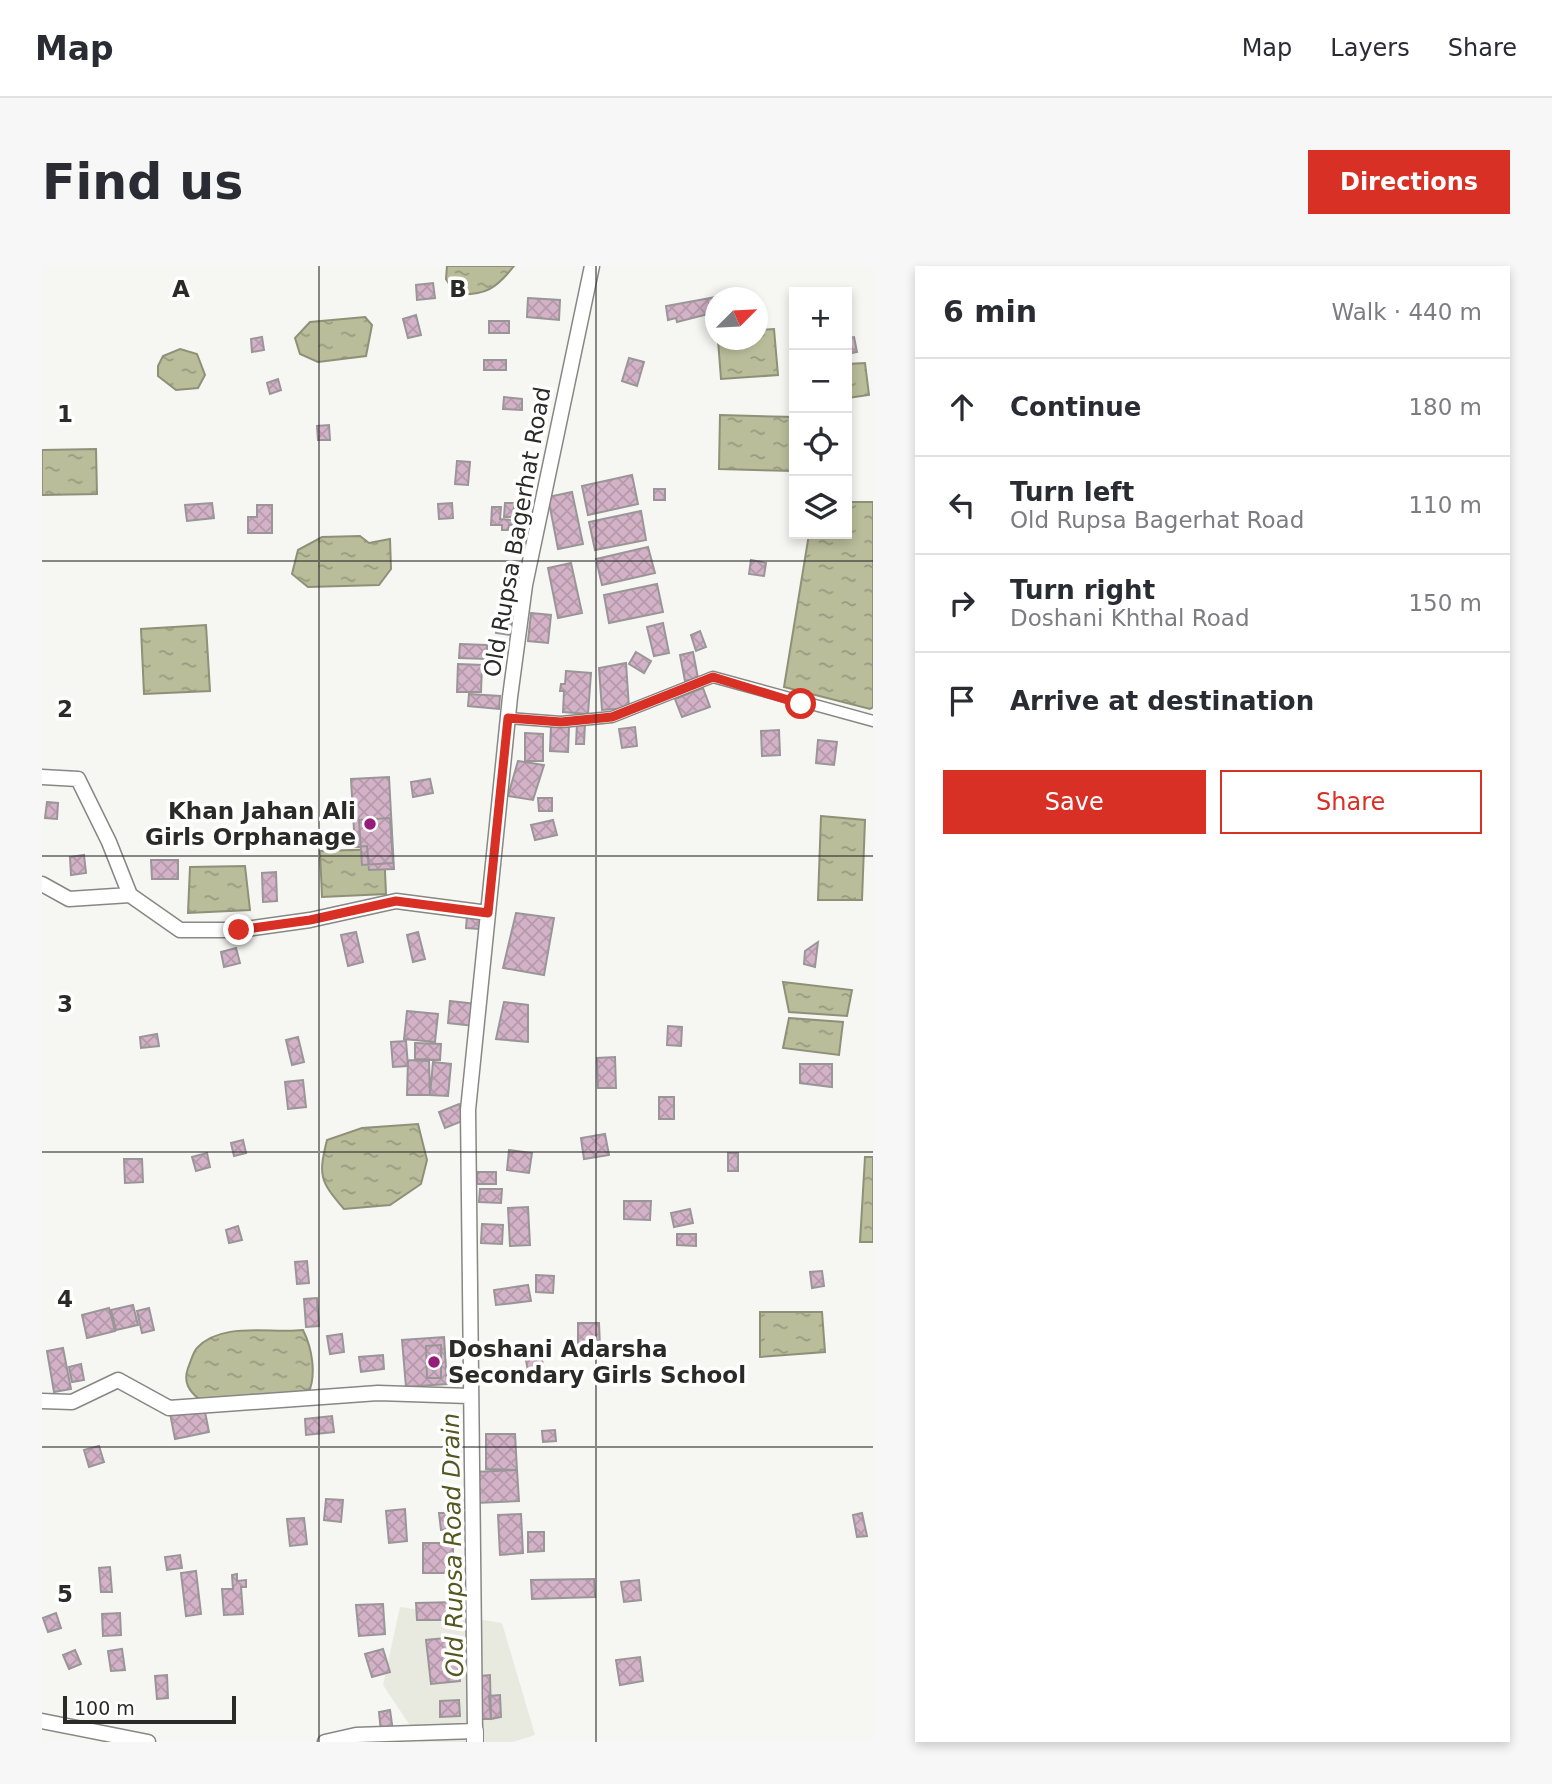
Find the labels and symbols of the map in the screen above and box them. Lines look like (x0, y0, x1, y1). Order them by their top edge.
text: A (172, 276, 190, 302)
text: B (449, 276, 467, 302)
north arrow (705, 287, 768, 350)
street label: Old Rupsa Bagerhat Road (479, 385, 555, 679)
text: 1 (57, 401, 73, 427)
route start (785, 688, 816, 719)
text: 2 (57, 696, 73, 722)
place label: Khan Jahan Ali Girls Orphanage (145, 798, 356, 850)
marker: Khan Jahan Ali Girls Orphanage (362, 816, 378, 832)
route end (223, 914, 254, 945)
text: 3 (57, 991, 73, 1017)
text: 4 (57, 1286, 73, 1312)
place label: Doshani Adarsha Secondary Girls School (448, 1336, 746, 1388)
marker: Doshani Adarsha Secondary Girls School (426, 1354, 442, 1370)
water label: Old Rupsa Road Drain (437, 1413, 469, 1677)
text: 5 (57, 1581, 73, 1607)
scale bar (63, 1693, 236, 1725)

